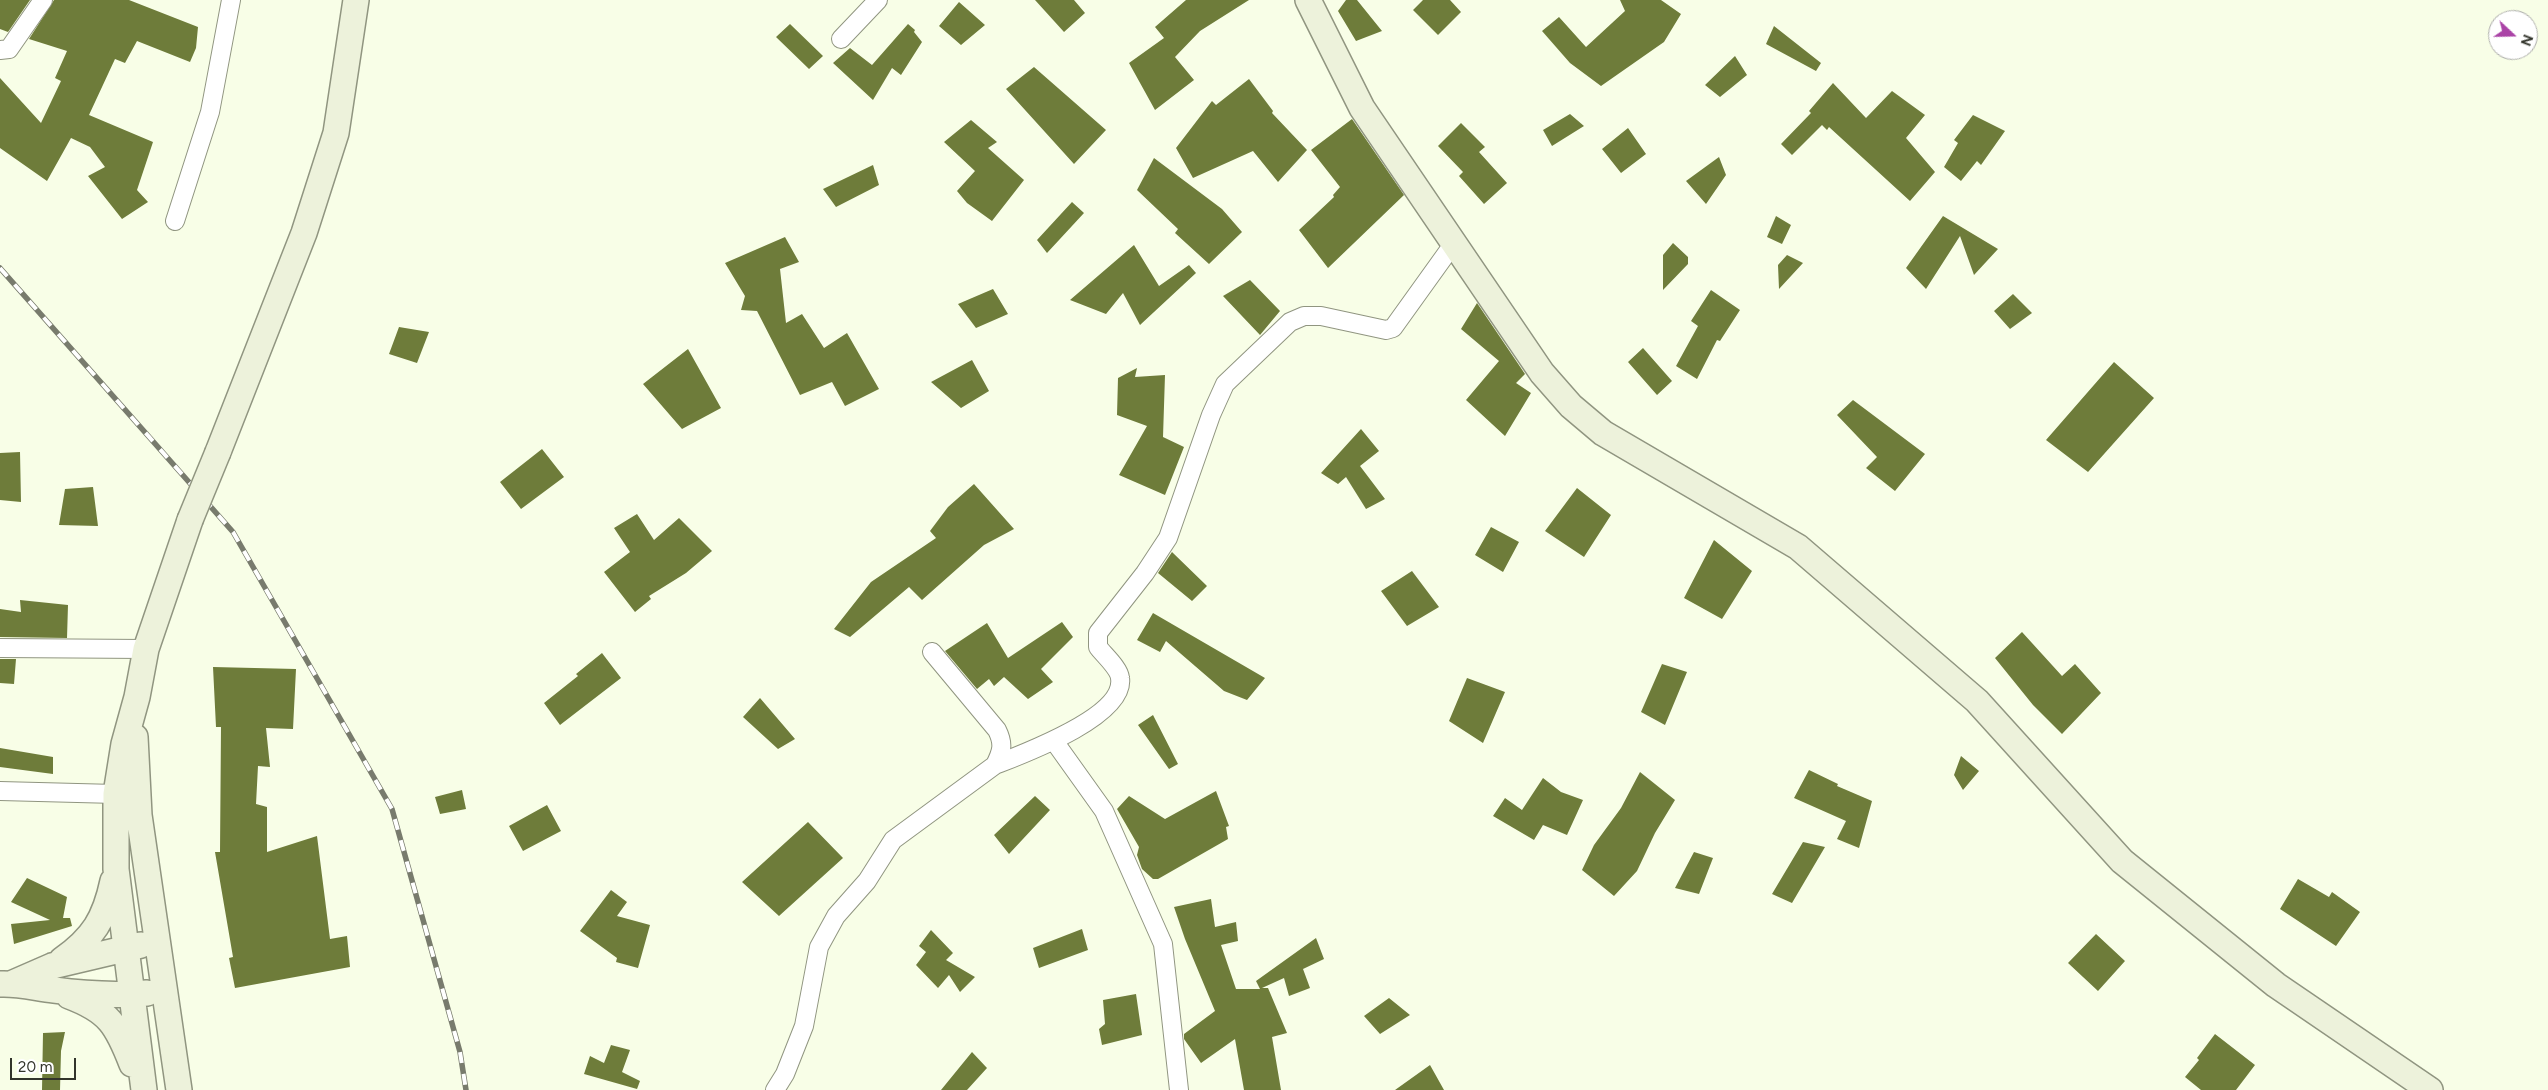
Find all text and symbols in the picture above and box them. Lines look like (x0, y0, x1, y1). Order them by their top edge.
north arrow (2488, 10, 2538, 60)
text: N (2517, 32, 2536, 48)
scale bar (12, 1048, 79, 1080)
text: 20 m (18, 1058, 52, 1076)

